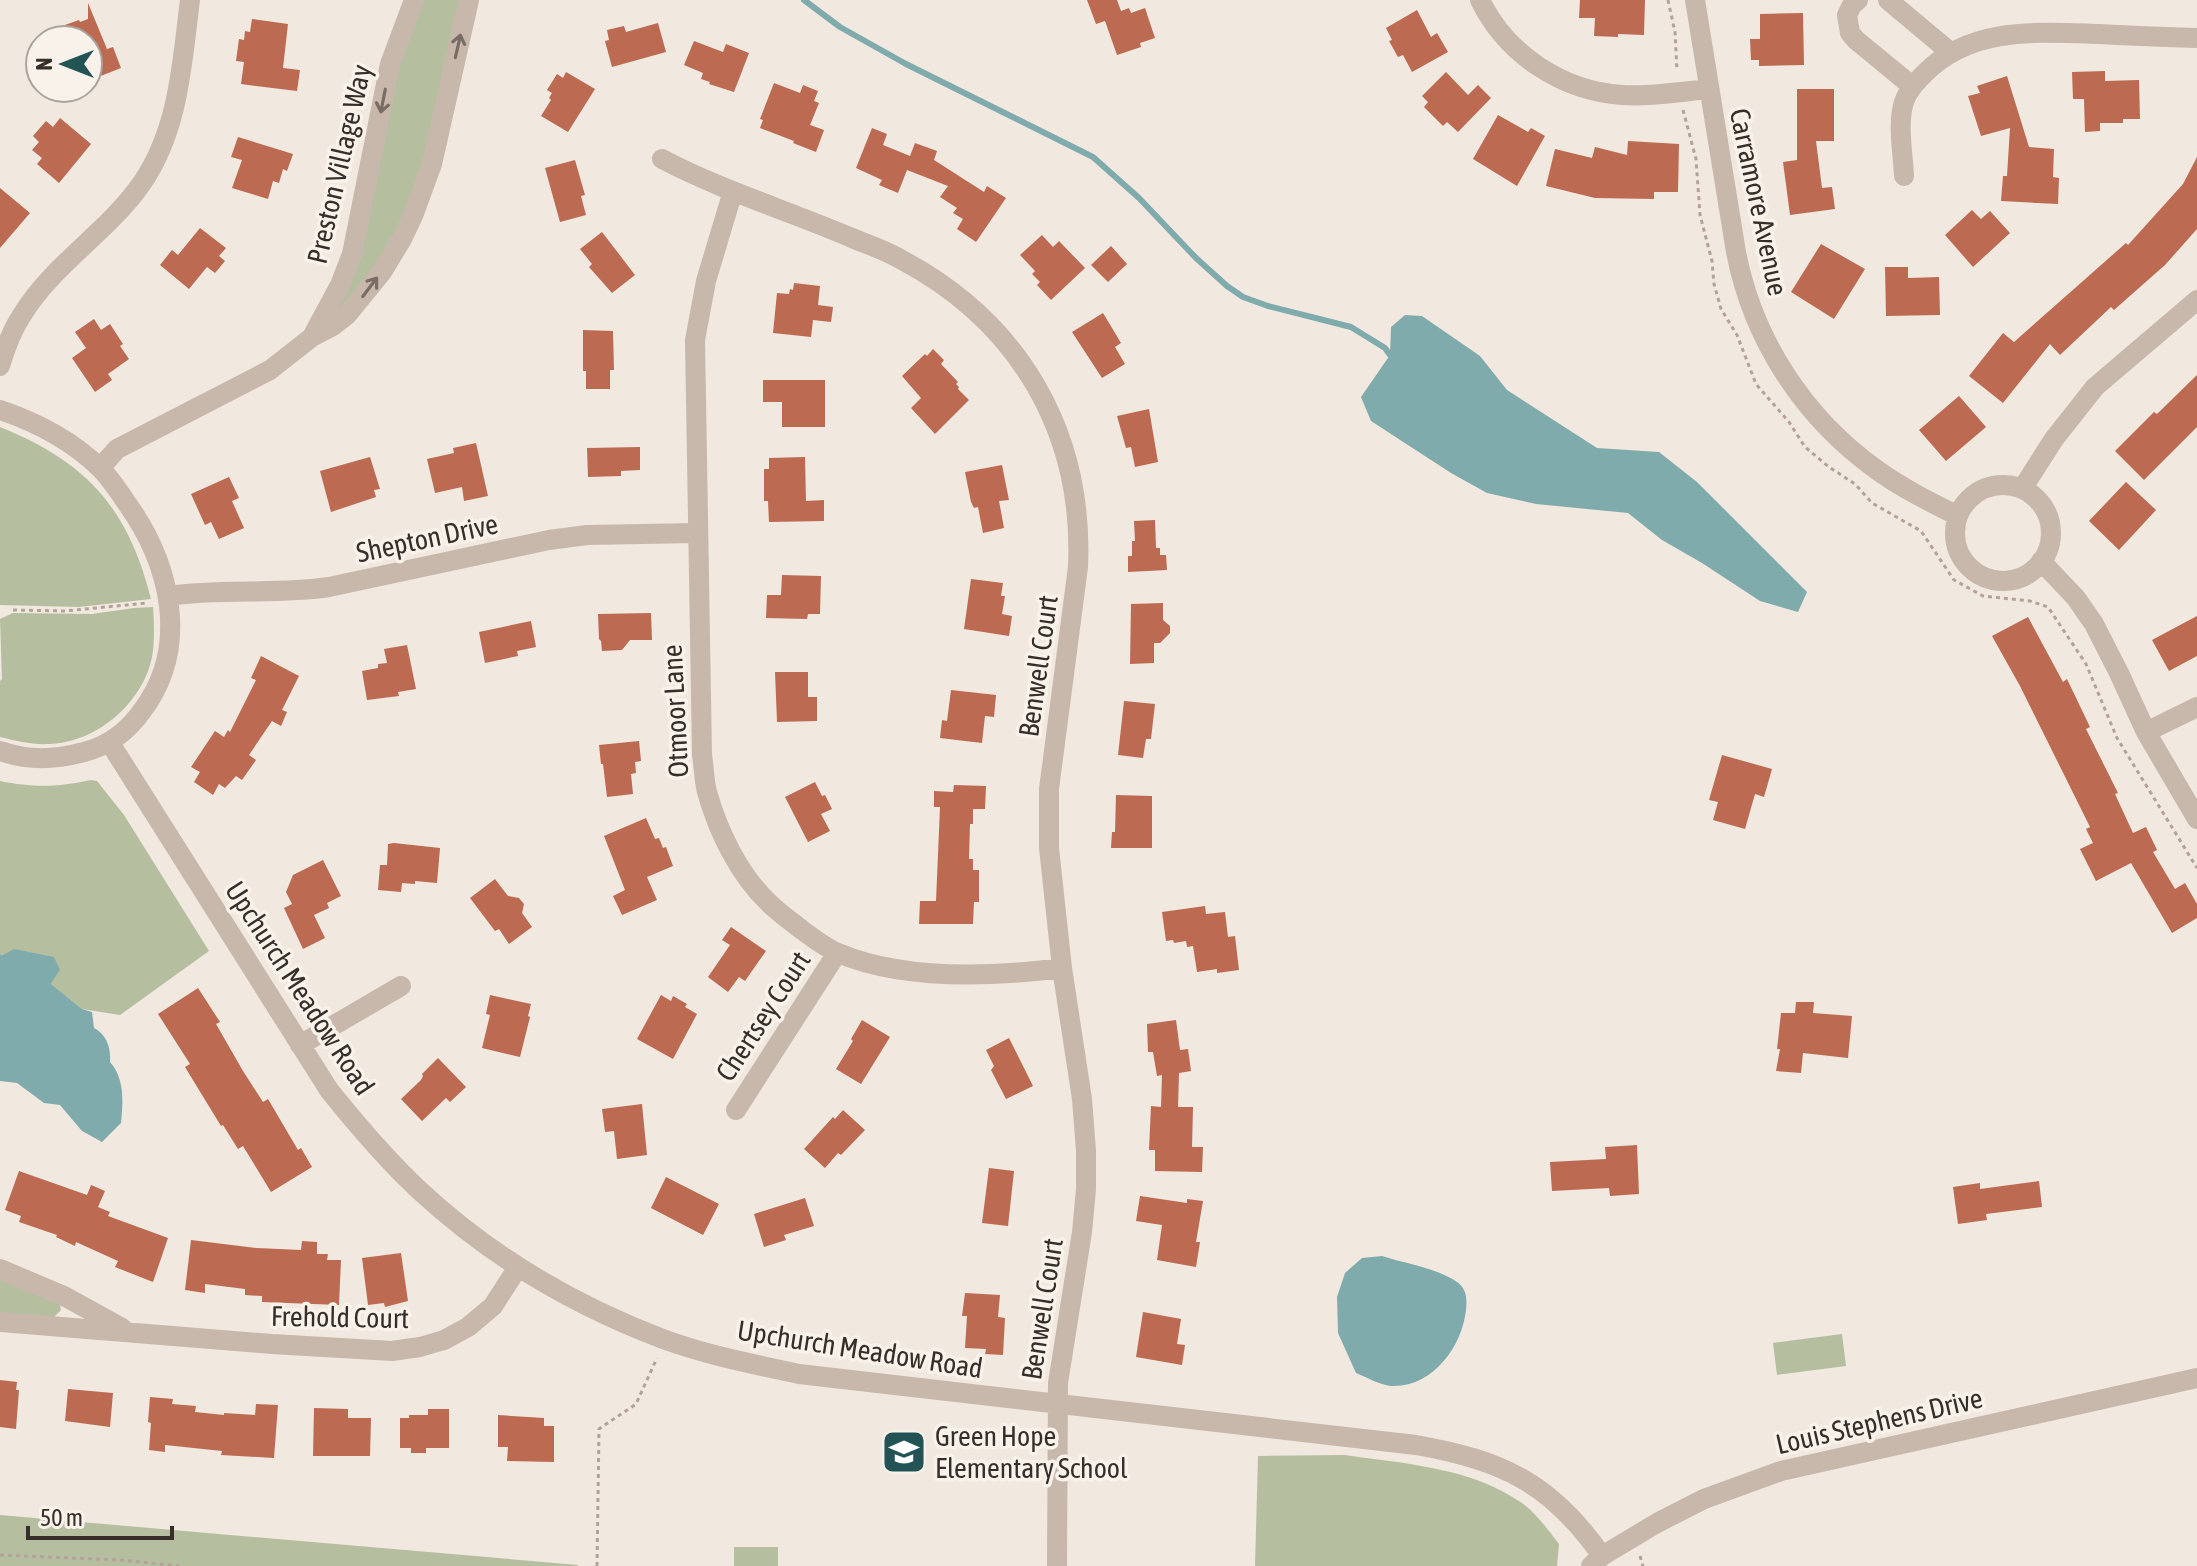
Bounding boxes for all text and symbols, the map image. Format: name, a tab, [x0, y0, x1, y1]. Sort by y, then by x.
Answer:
north arrow	[24, 24, 104, 104]
one-way arrow	[451, 33, 466, 59]
text: N	[31, 58, 57, 70]
street label: Preston Village Way	[301, 61, 377, 267]
one-way arrow	[375, 88, 390, 113]
street label: Carramore Avenue	[1724, 106, 1794, 298]
one-way arrow	[362, 277, 379, 299]
street label: Shepton Drive	[353, 507, 501, 569]
street label: Benwell Court	[1012, 593, 1064, 739]
street label: Otmoor Lane	[656, 644, 694, 778]
street label: Upchurch Meadow Road	[219, 875, 381, 1101]
street label: Chertsey Court	[709, 945, 817, 1087]
street label: Benwell Court	[1015, 1236, 1069, 1382]
street label: Frehold Court	[271, 1300, 409, 1334]
street label: Upchurch Meadow Road	[735, 1314, 985, 1384]
street label: Louis Stephens Drive	[1773, 1382, 1985, 1460]
place label: Green Hope Elementary School	[935, 1420, 1128, 1484]
school or university icon: Green Hope Elementary School	[880, 1428, 928, 1476]
scale bar	[28, 1490, 172, 1540]
text: 50 m	[40, 1504, 83, 1531]

